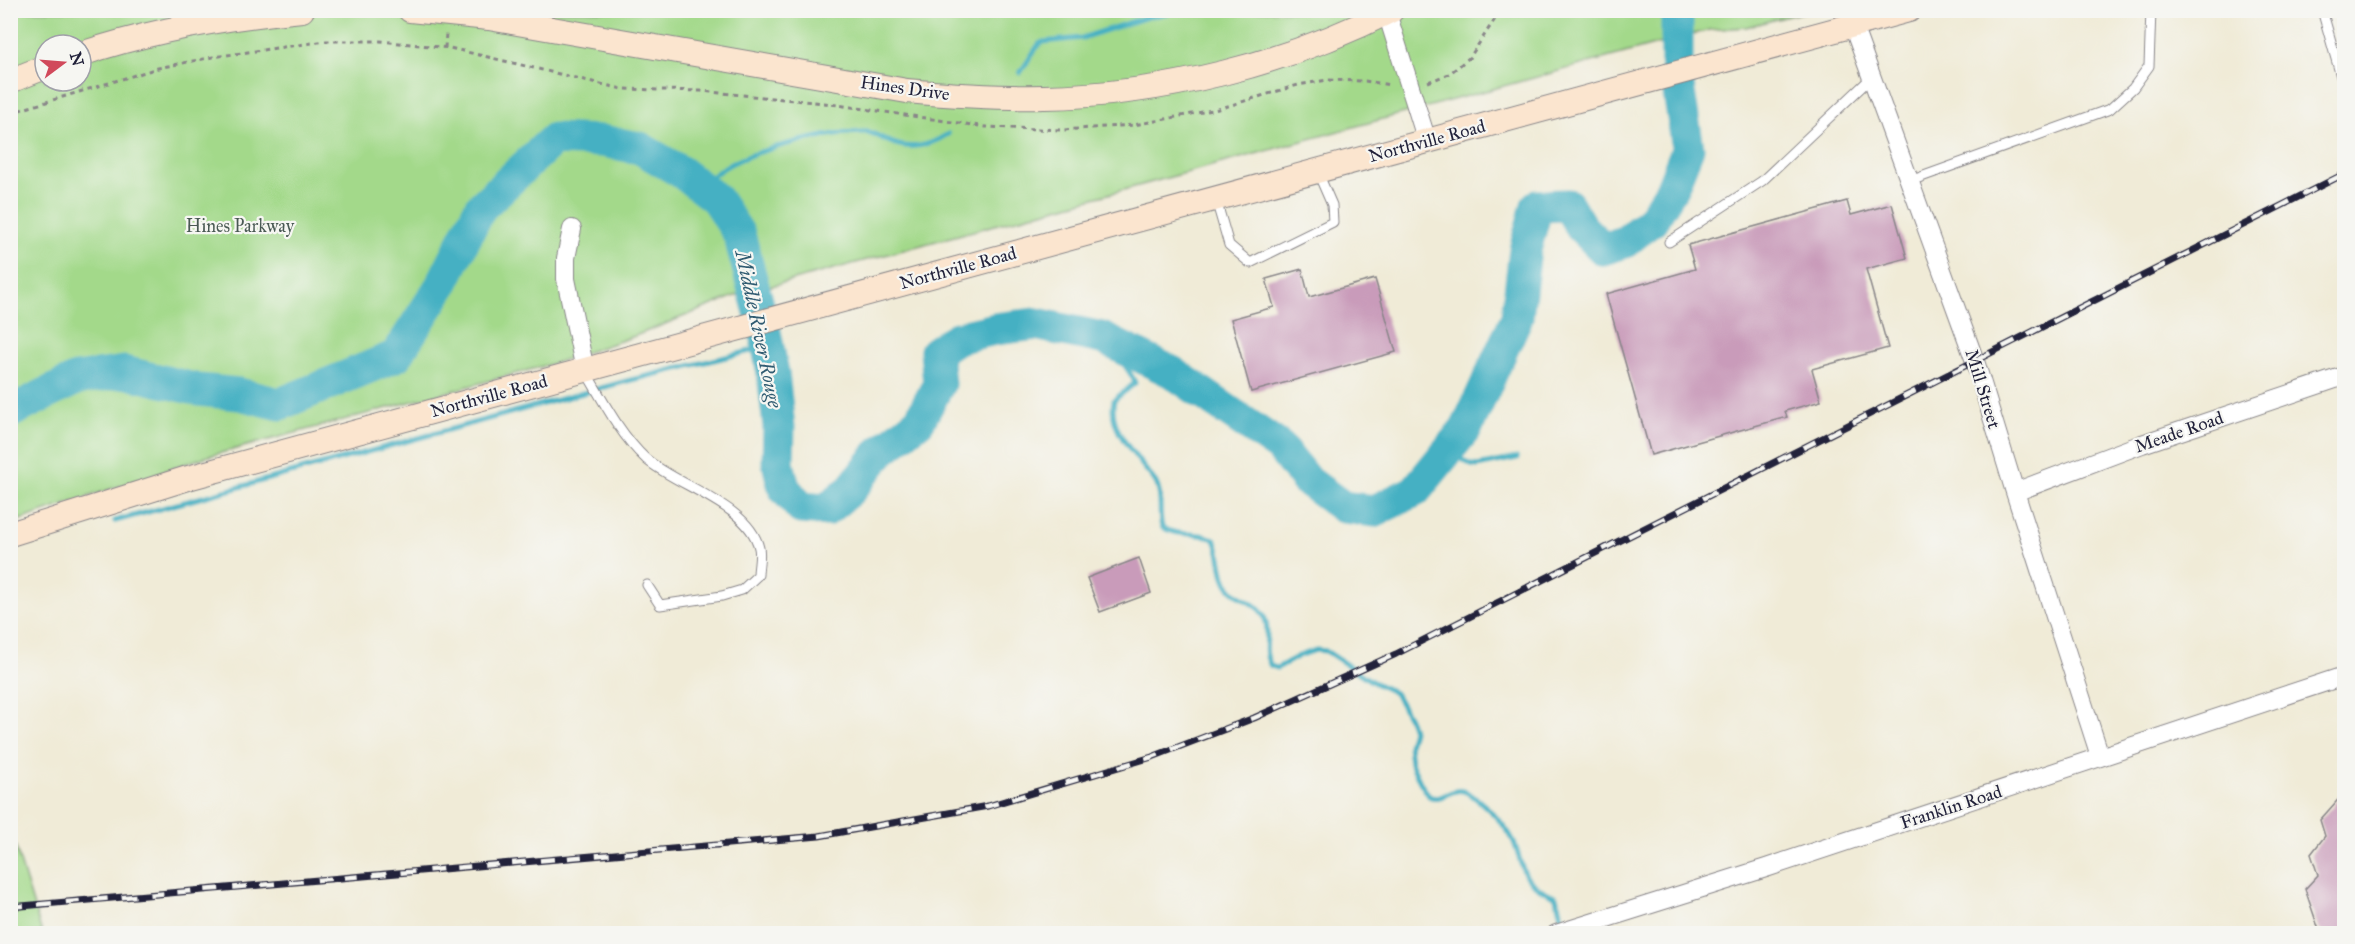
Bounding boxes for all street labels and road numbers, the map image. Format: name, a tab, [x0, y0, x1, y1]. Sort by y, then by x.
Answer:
street label: Hines Drive	[859, 71, 951, 105]
street label: Northville Road	[1366, 115, 1488, 167]
street label: Northville Road	[897, 242, 1019, 294]
street label: Mill Street	[1961, 347, 2006, 432]
street label: Northville Road	[428, 370, 550, 422]
street label: Meade Road	[2132, 407, 2226, 457]
street label: Franklin Road	[1897, 780, 2005, 834]

